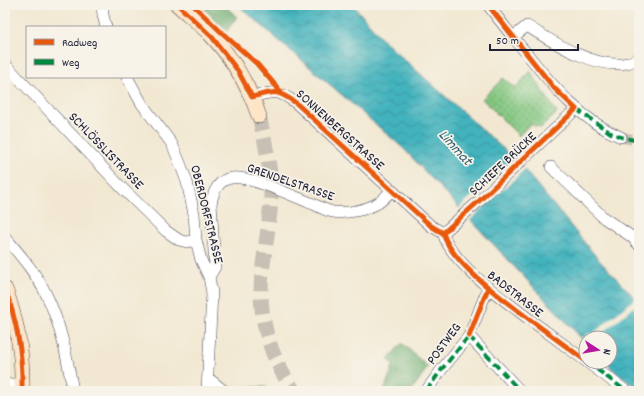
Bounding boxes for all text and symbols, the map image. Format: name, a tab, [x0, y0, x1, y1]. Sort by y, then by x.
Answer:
legend	[26, 26, 166, 78]
scale bar	[490, 26, 578, 52]
text: 50 m	[496, 33, 519, 50]
text: Radweg	[62, 35, 97, 52]
text: Weg	[62, 55, 79, 72]
street label: SONNENBERGSTRASSE	[291, 85, 389, 176]
street label: SCHLÖSSLISTRASSE	[63, 108, 148, 195]
water label: Limmat	[432, 125, 478, 172]
street label: SCHIEFE BRÜCKE	[465, 127, 542, 201]
street label: GRENDELSTRASSE	[244, 159, 337, 207]
street label: OBERDORFSTRASSE	[184, 163, 228, 267]
street label: BADSTRASSE	[482, 266, 548, 323]
street label: POSTWEG	[423, 319, 467, 369]
north arrow	[578, 330, 618, 370]
text: N	[597, 347, 614, 357]

